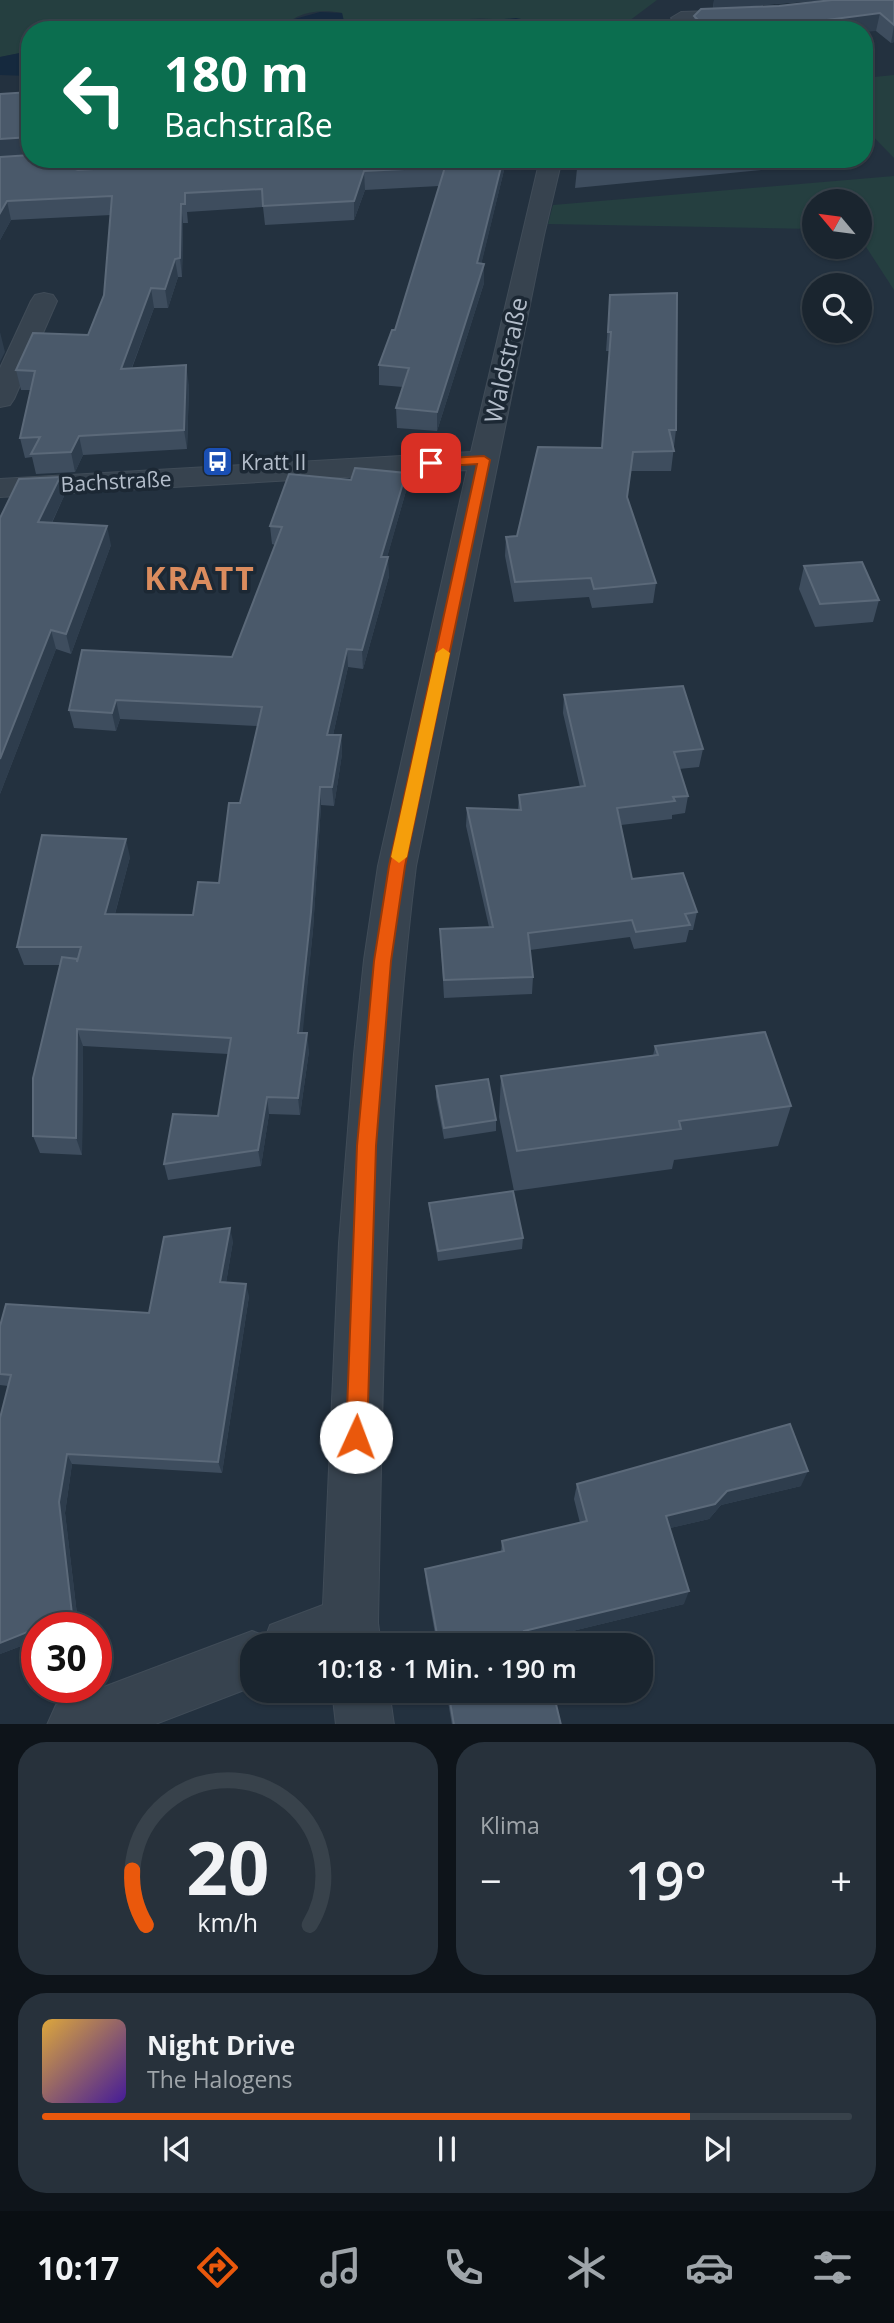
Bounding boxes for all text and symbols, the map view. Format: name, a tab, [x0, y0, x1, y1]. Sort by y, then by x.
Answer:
text: 180 m	[164, 40, 309, 106]
icon: left	[49, 49, 140, 140]
text: Bachstraße	[164, 103, 333, 146]
north arrow	[802, 189, 872, 259]
map controls	[802, 189, 872, 343]
button: search	[802, 273, 872, 343]
street label: Waldstraße	[476, 294, 534, 426]
pin	[401, 433, 461, 493]
icon: arrive	[412, 444, 450, 482]
bus stop icon: Kratt II	[201, 445, 235, 479]
place label: Kratt II	[241, 448, 306, 476]
street label: Bachstraße	[60, 464, 172, 498]
district label: KRATT	[144, 556, 256, 599]
position arrow	[319, 1400, 393, 1474]
speed limit sign: 30	[21, 1612, 112, 1703]
text: 10:18 · 1 Min. · 190 m	[316, 1650, 577, 1686]
text: Klima	[480, 1809, 540, 1841]
text: 20	[186, 1817, 270, 1916]
text: 19°	[625, 1844, 707, 1915]
text: −	[480, 1854, 502, 1906]
text: +	[830, 1854, 852, 1906]
text: km/h	[198, 1904, 258, 1938]
text: Night Drive	[147, 2027, 295, 2063]
text: The Halogens	[147, 2063, 293, 2095]
icon: previous	[158, 2130, 196, 2168]
icon: pause	[428, 2130, 466, 2168]
icon: next	[698, 2130, 736, 2168]
icon: directions	[193, 2243, 242, 2292]
icon: music	[316, 2243, 365, 2292]
icon: phone	[439, 2243, 488, 2292]
icon: climate	[562, 2243, 611, 2292]
icon: car	[685, 2243, 734, 2292]
icon: filters	[808, 2243, 857, 2292]
text: 10:17	[37, 2246, 119, 2289]

